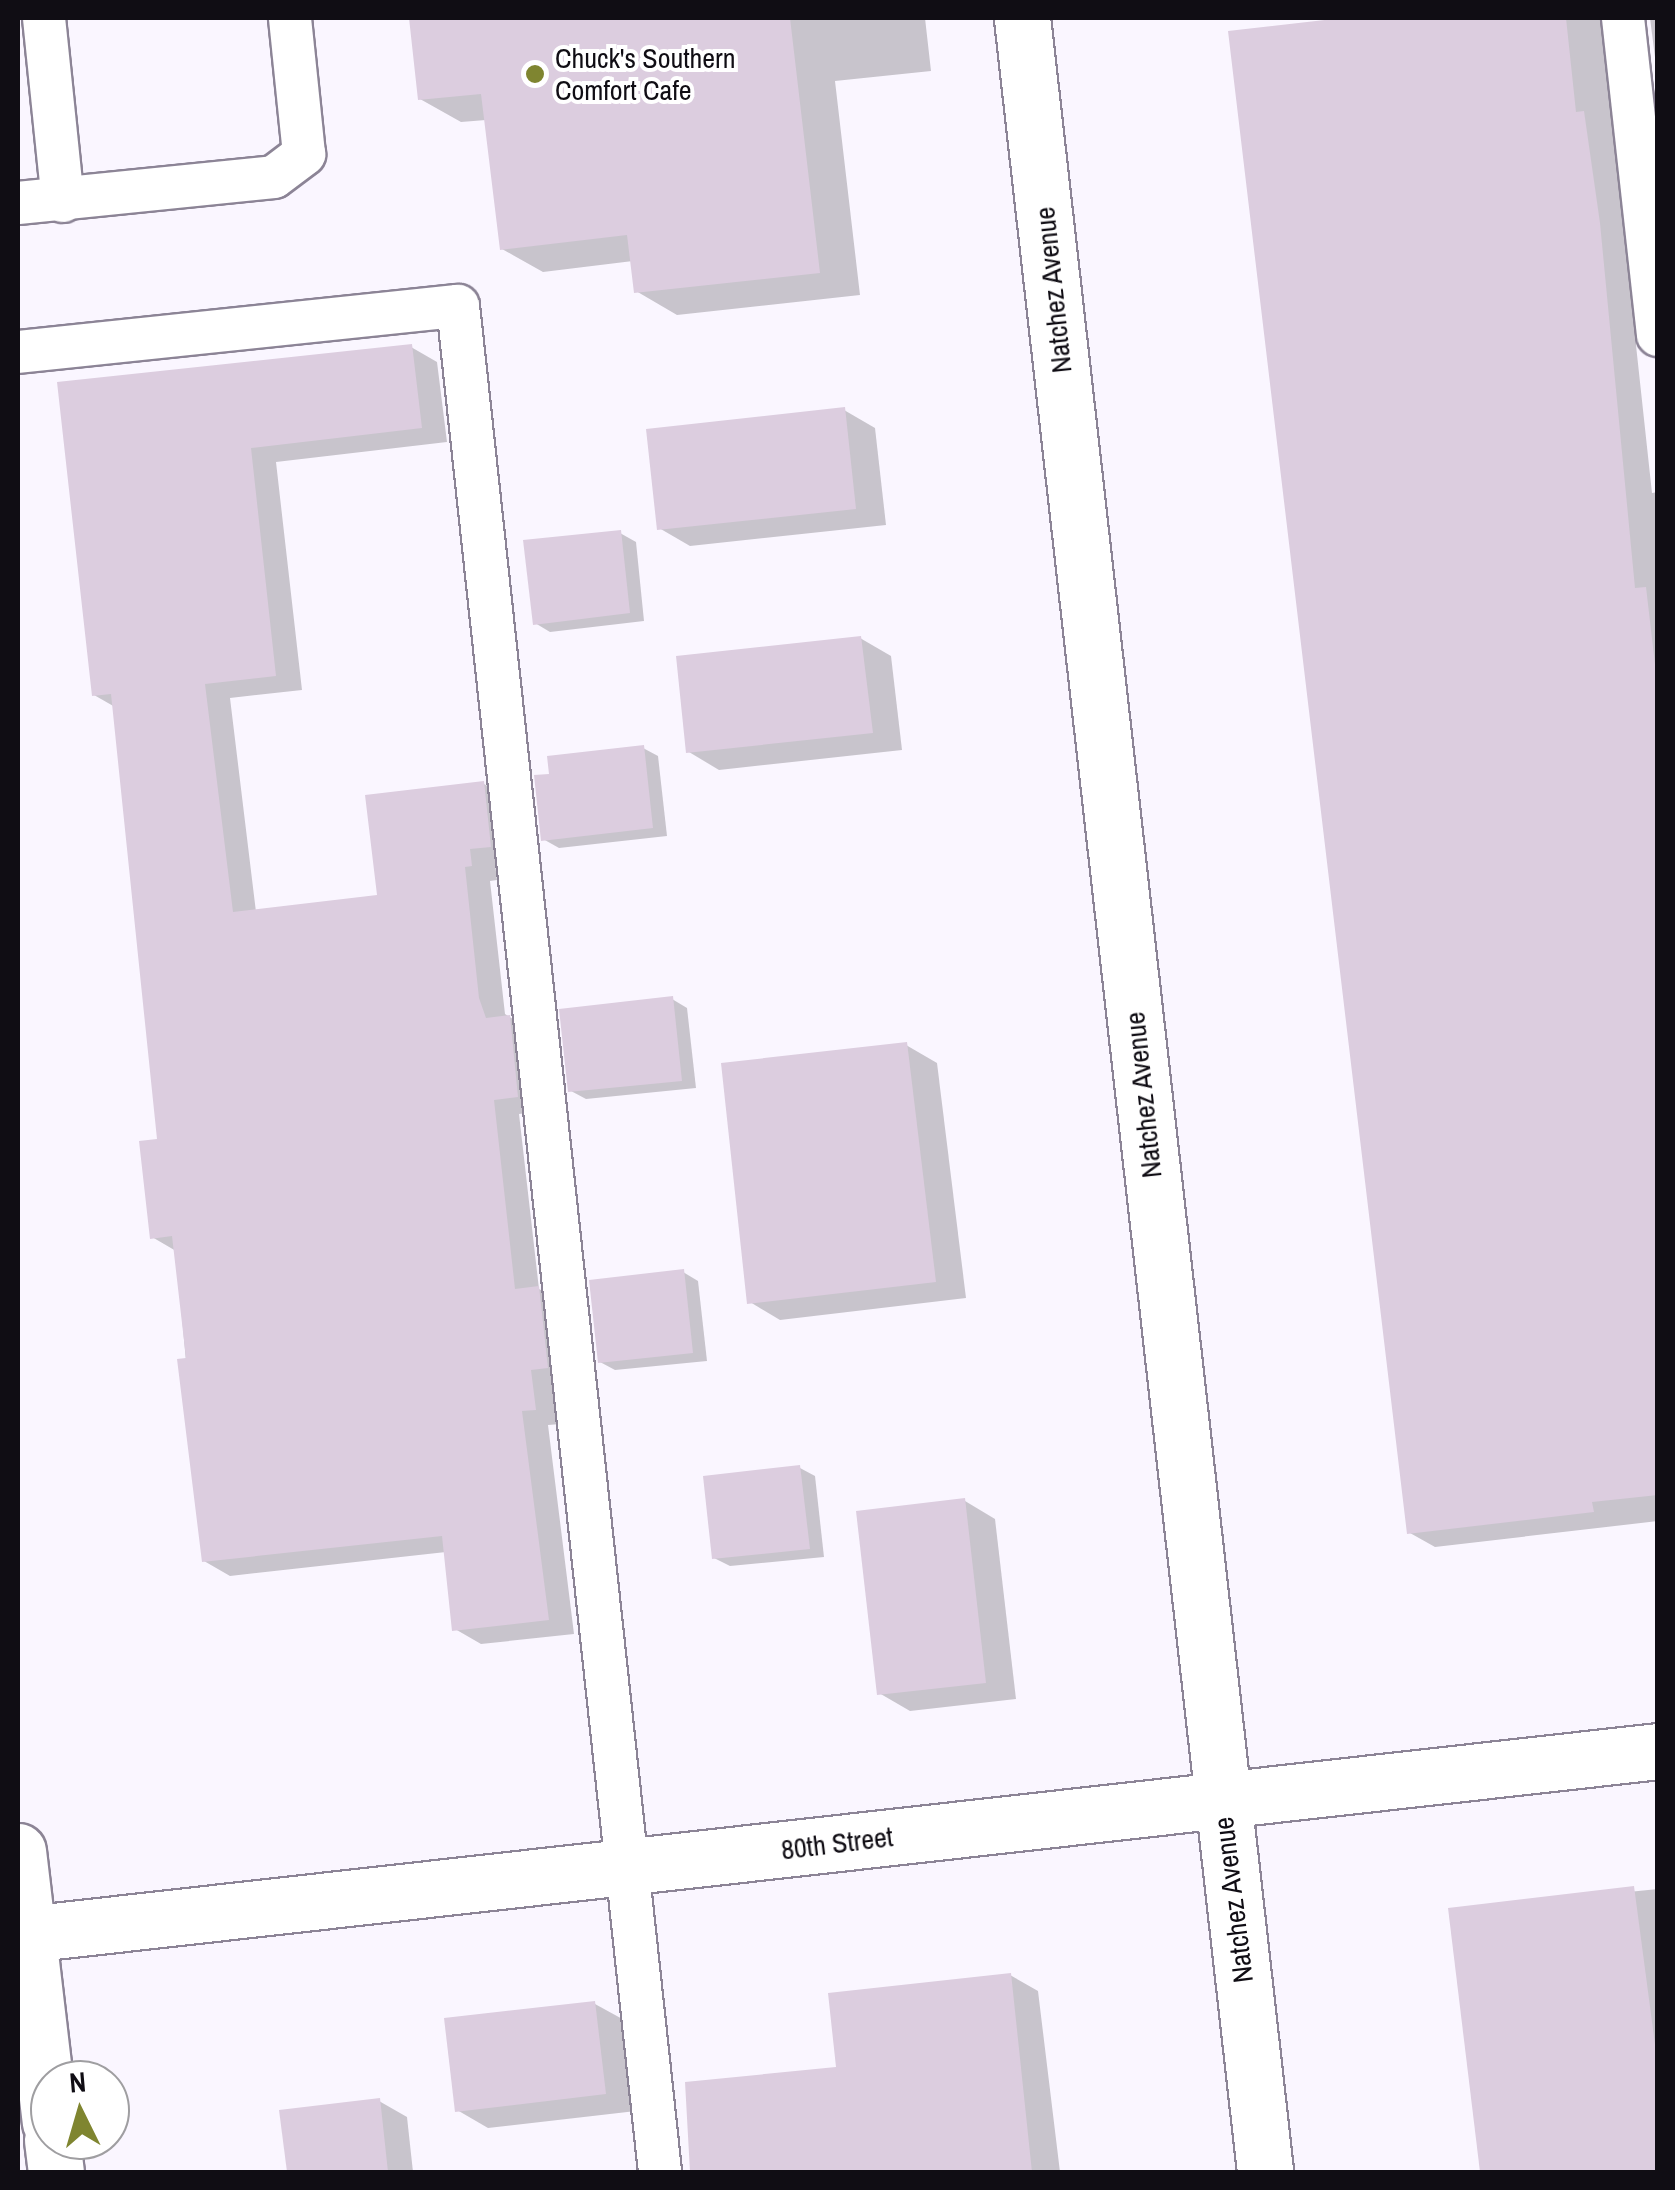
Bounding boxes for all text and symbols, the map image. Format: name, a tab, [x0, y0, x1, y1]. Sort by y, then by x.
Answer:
place label: Chuck's Southern Comfort Cafe	[555, 41, 736, 107]
marker: Chuck's Southern Comfort Cafe	[524, 63, 546, 85]
street label: Natchez Avenue	[1028, 205, 1078, 375]
street label: Natchez Avenue	[1118, 1010, 1168, 1180]
street label: Natchez Avenue	[1206, 1815, 1260, 1985]
street label: 80th Street	[779, 1819, 895, 1867]
north arrow	[30, 2060, 130, 2160]
text: N	[68, 2062, 87, 2102]

